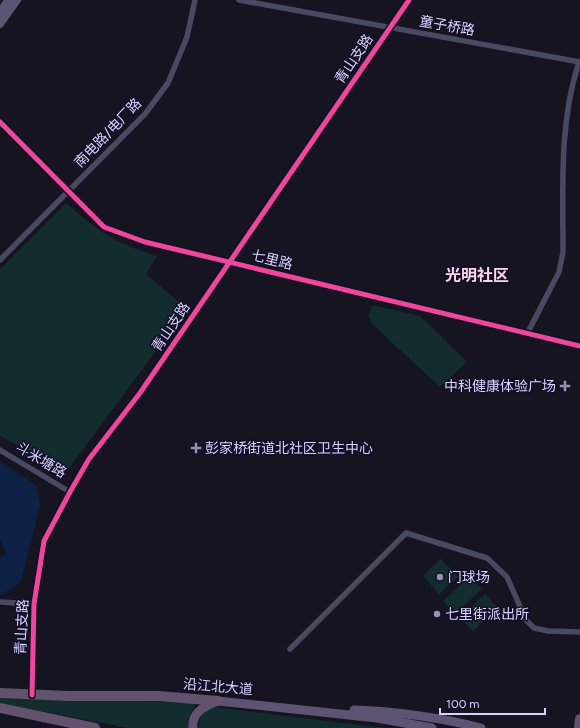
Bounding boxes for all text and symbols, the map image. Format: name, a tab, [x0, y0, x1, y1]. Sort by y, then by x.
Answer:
street label: 童子桥路	[418, 13, 476, 39]
street label: 青山支路	[331, 31, 377, 87]
street label: 南电路/电厂路	[71, 95, 145, 171]
street label: 七里路	[250, 247, 294, 273]
district label: 光明社区	[445, 266, 509, 285]
street label: 青山支路	[148, 299, 194, 355]
place label: 中科健康体验广场	[444, 378, 556, 395]
marker: 中科健康体验广场	[559, 380, 571, 392]
street label: 斗米塘路	[13, 438, 69, 482]
place label: 彭家桥街道北社区卫生中心	[205, 440, 373, 457]
marker: 彭家桥街道北社区卫生中心	[190, 442, 202, 454]
place label: 门球场	[448, 569, 490, 586]
marker: 门球场	[435, 572, 445, 582]
street label: 青山支路	[12, 599, 32, 655]
place label: 七里街派出所	[445, 606, 529, 623]
marker: 七里街派出所	[432, 609, 442, 619]
street label: 沿江北大道	[182, 675, 254, 699]
scale bar	[440, 690, 545, 716]
text: 100 m	[446, 697, 480, 711]

